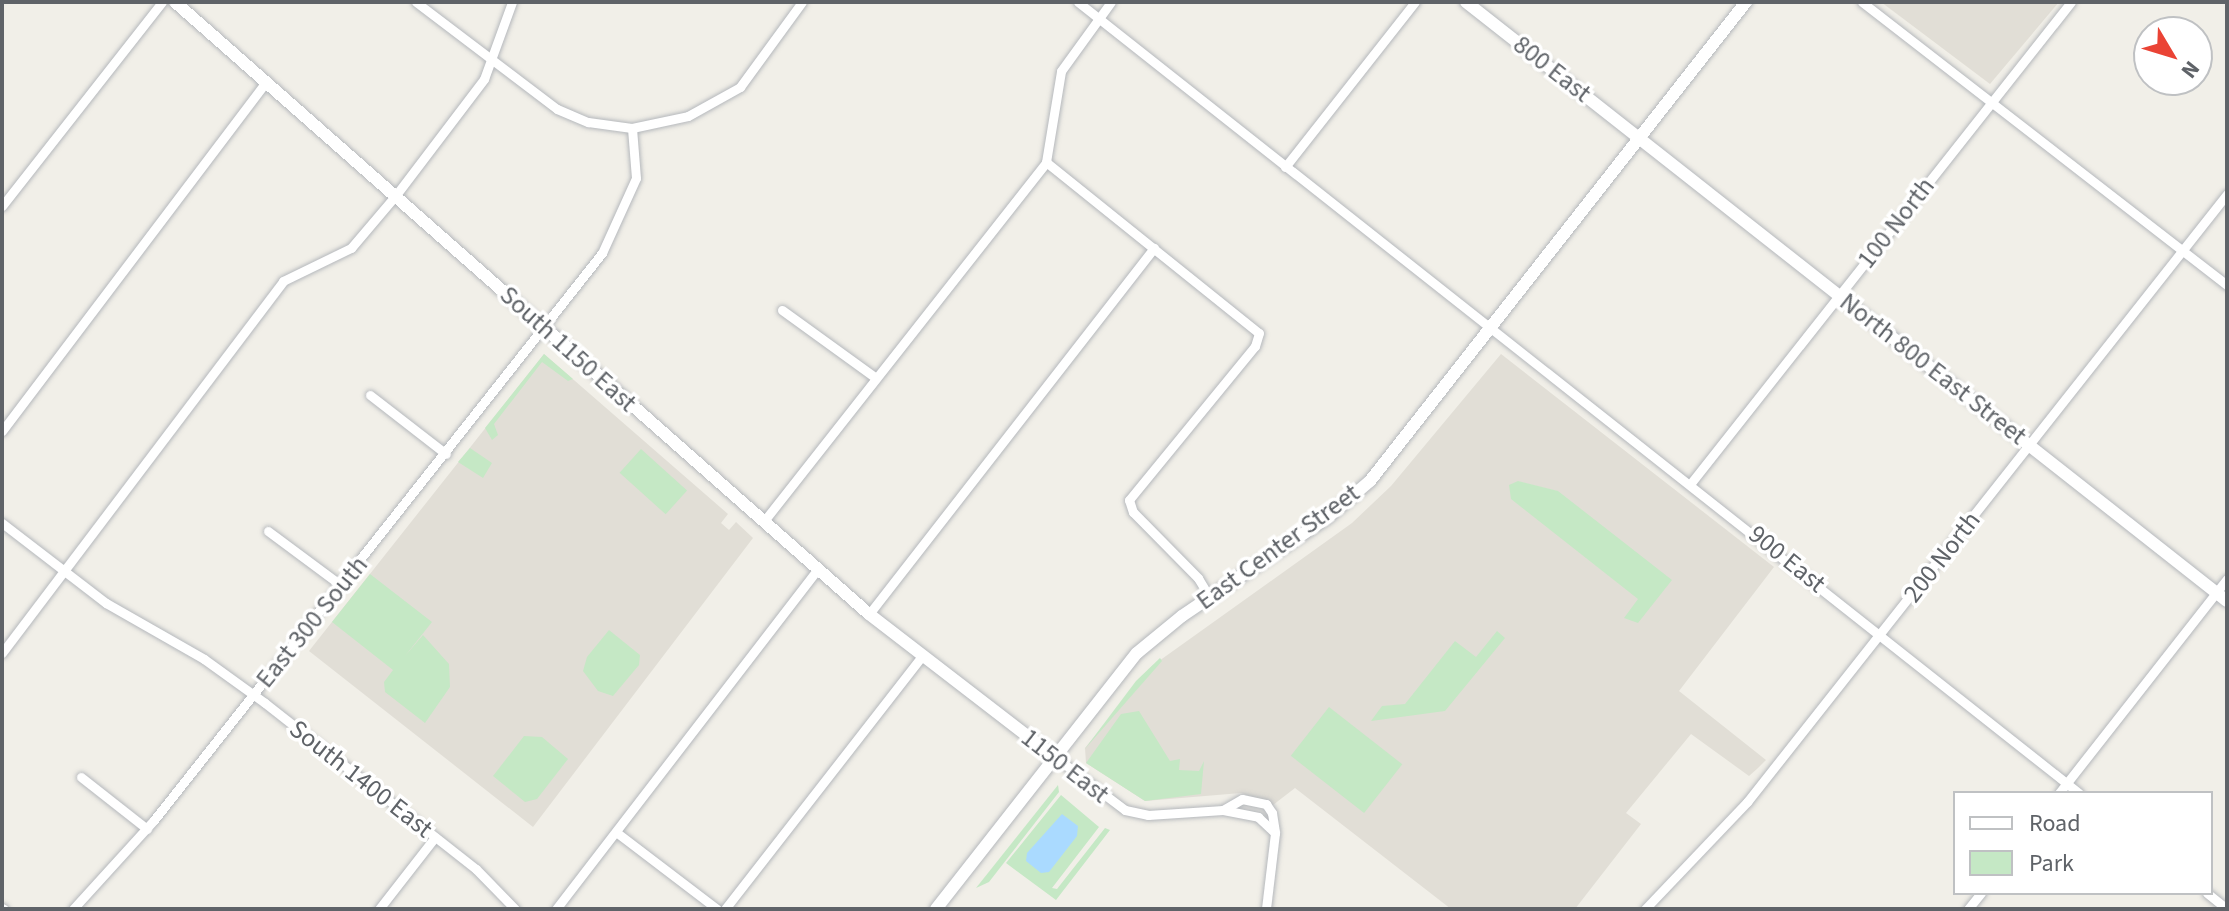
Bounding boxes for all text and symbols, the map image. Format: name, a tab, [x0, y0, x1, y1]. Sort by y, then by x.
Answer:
north arrow	[2133, 16, 2213, 96]
street label: 800 East	[1507, 29, 1597, 109]
text: N	[2173, 54, 2207, 85]
street label: 100 North	[1851, 171, 1941, 275]
street label: South 1150 East	[493, 279, 643, 419]
street label: North 800 East Street	[1833, 286, 2033, 452]
street label: East Center Street	[1190, 477, 1366, 617]
street label: 200 North	[1897, 505, 1987, 609]
street label: 900 East	[1742, 519, 1832, 599]
street label: East 300 South	[249, 550, 375, 694]
street label: South 1400 East	[283, 713, 439, 845]
street label: 1150 East	[1015, 722, 1115, 810]
legend	[1953, 791, 2213, 895]
text: Road	[2029, 806, 2081, 841]
text: Park	[2029, 846, 2074, 881]

